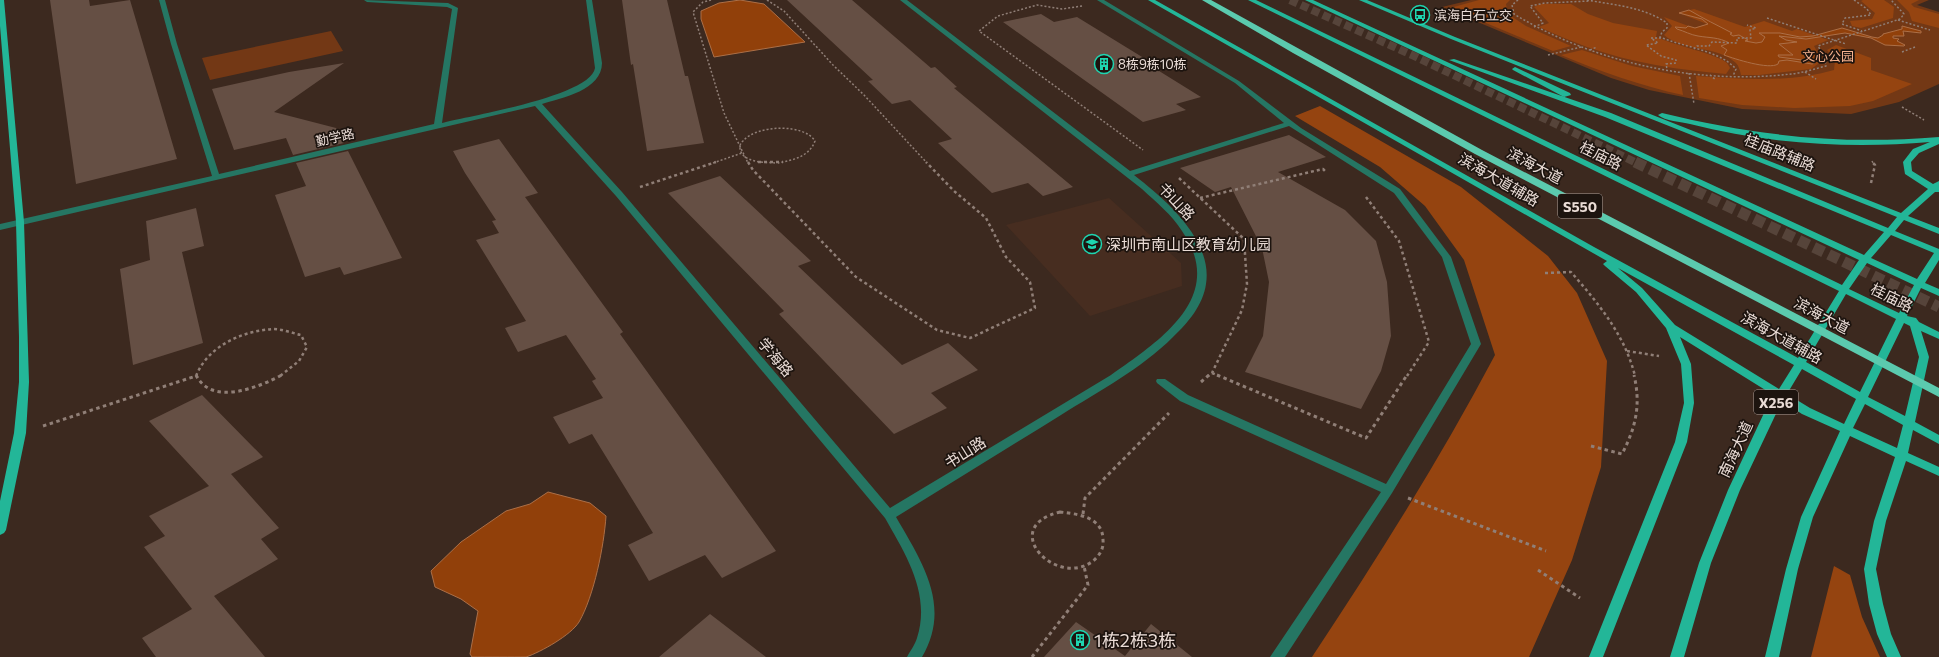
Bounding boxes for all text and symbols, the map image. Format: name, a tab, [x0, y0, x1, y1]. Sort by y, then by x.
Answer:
bus stop icon: 滨海白石立交	[1409, 4, 1431, 26]
place label: 滨海白石立交	[1434, 7, 1512, 23]
park label: 文心公园	[1802, 48, 1854, 64]
building icon: 8栋9栋10栋	[1093, 53, 1115, 75]
place label: 8栋9栋10栋	[1118, 56, 1187, 72]
street label: 勤学路	[314, 125, 356, 149]
street label: 桂庙路辅路	[1742, 130, 1818, 174]
street label: 桂庙路	[1577, 137, 1625, 173]
street label: 滨海大道	[1504, 143, 1566, 187]
street label: 滨海大道辅路	[1456, 149, 1542, 209]
street label: 书山路	[1155, 178, 1199, 224]
road number: S550	[1558, 194, 1602, 218]
school or university icon: 深圳市南山区教育幼儿园	[1081, 233, 1103, 255]
place label: 深圳市南山区教育幼儿园	[1106, 235, 1271, 253]
street label: 桂庙路	[1868, 279, 1916, 315]
street label: 滨海大道	[1791, 293, 1853, 337]
street label: 滨海大道辅路	[1738, 307, 1826, 367]
street label: 学海路	[755, 334, 797, 380]
road number: X256	[1754, 390, 1798, 414]
street label: 南海大道	[1714, 418, 1756, 480]
street label: 书山路	[941, 432, 989, 472]
building icon: 1栋2栋3栋	[1069, 629, 1091, 651]
place label: 1栋2栋3栋	[1094, 629, 1176, 651]

